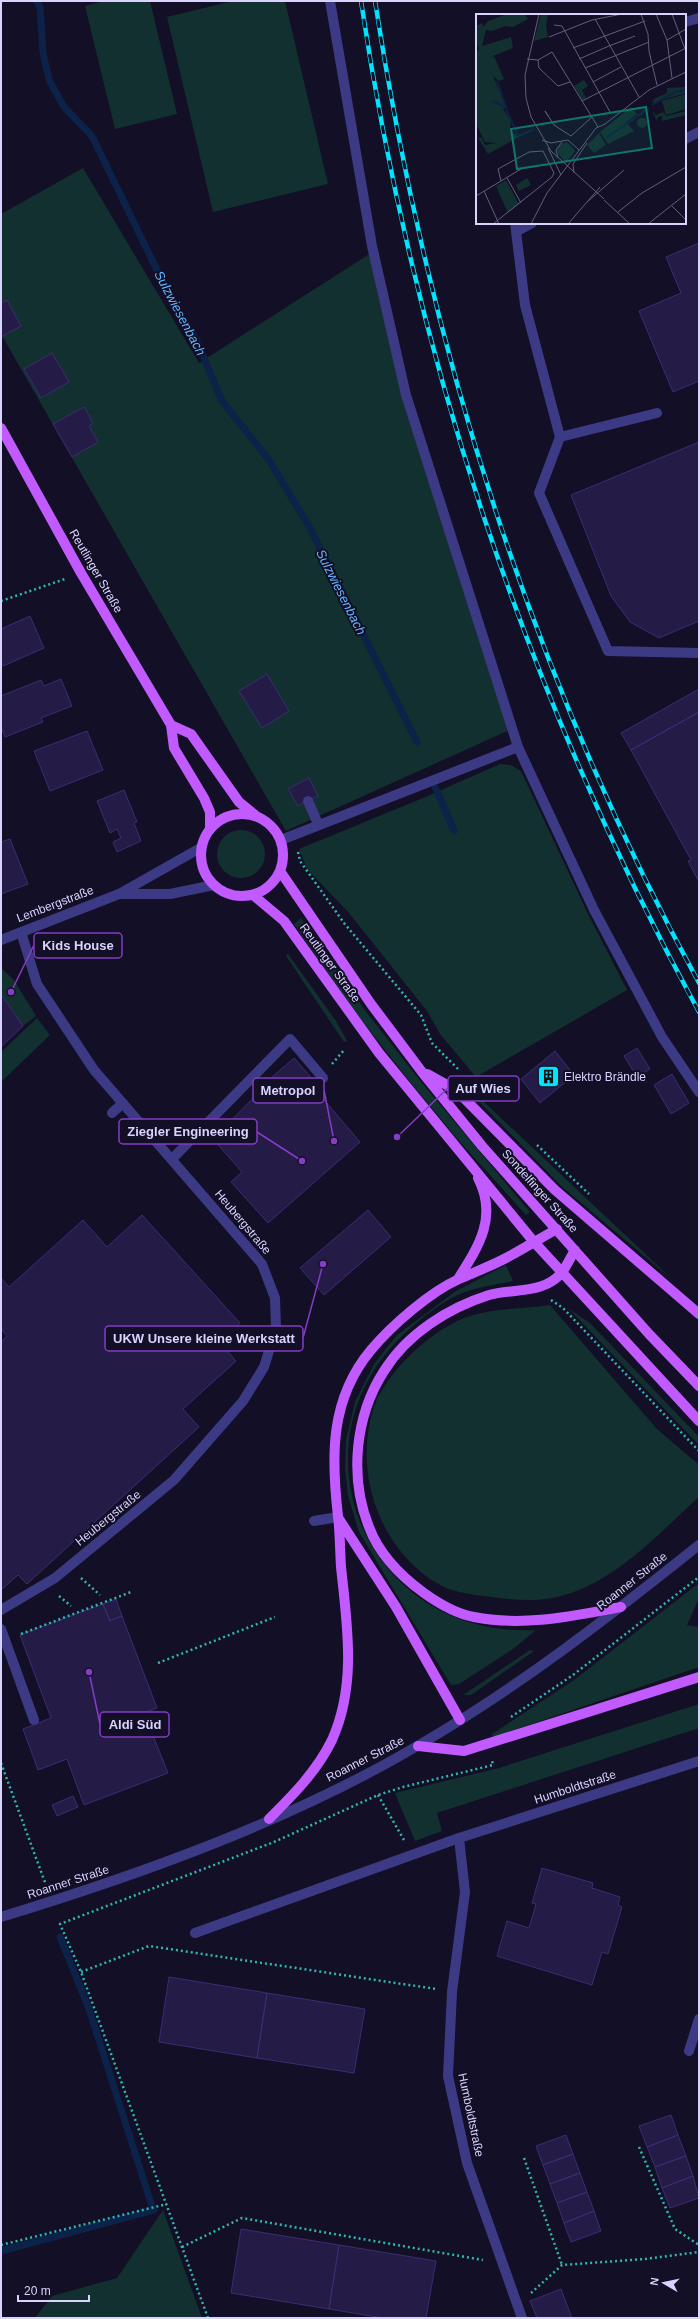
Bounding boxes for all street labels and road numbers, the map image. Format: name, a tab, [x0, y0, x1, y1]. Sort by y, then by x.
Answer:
street label: Reutlinger Straße	[66, 527, 126, 616]
street label: Lembergstraße	[15, 883, 96, 925]
street label: Reutlinger Straße	[297, 921, 363, 1005]
street label: Sondelfinger Straße	[499, 1147, 581, 1236]
street label: Heubergstraße	[212, 1187, 274, 1257]
street label: Heubergstraße	[72, 1487, 144, 1549]
street label: Roanner Straße	[594, 1549, 670, 1613]
street label: Roanner Straße	[324, 1733, 406, 1785]
street label: Humboldtstraße	[532, 1767, 618, 1807]
street label: Roanner Straße	[25, 1862, 111, 1902]
street label: Humboldtstraße	[455, 2072, 487, 2159]

